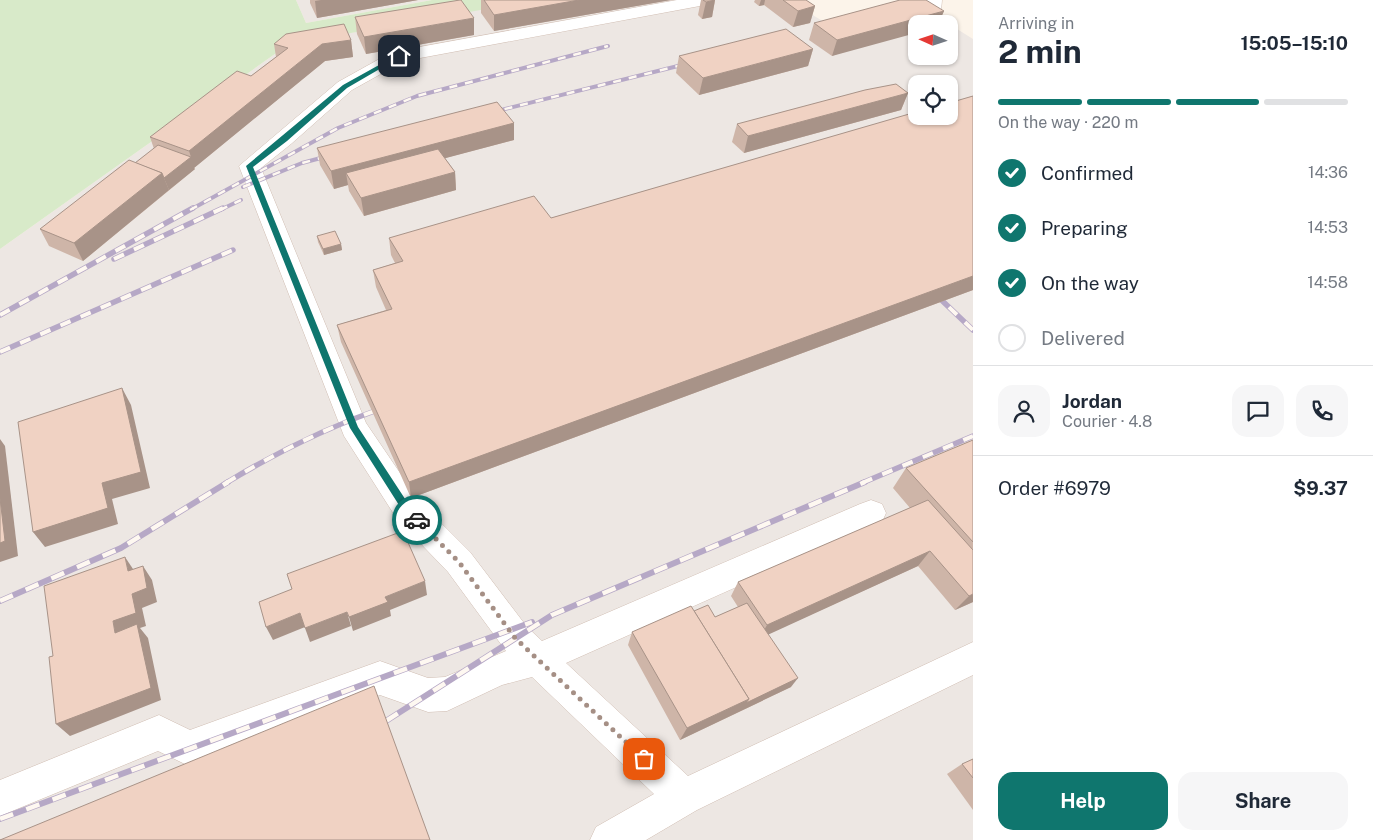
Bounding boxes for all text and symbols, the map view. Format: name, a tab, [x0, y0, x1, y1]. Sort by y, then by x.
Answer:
text: Arriving in	[998, 14, 1074, 33]
north arrow	[908, 15, 958, 65]
map controls	[908, 15, 958, 125]
text: 15:05–15:10	[1240, 32, 1348, 54]
text: 2 min	[998, 33, 1082, 70]
pin	[378, 35, 420, 77]
icon: home	[385, 42, 413, 70]
button: locate	[908, 75, 958, 125]
text: On the way · 220 m	[998, 113, 1138, 132]
icon: check	[998, 159, 1026, 187]
text: Confirmed	[1041, 162, 1134, 184]
text: 14:36	[1308, 163, 1348, 182]
icon: check	[998, 214, 1026, 242]
text: Preparing	[1041, 217, 1128, 239]
text: 14:53	[1307, 218, 1348, 237]
icon: check	[998, 269, 1026, 297]
text: On the way	[1041, 272, 1139, 294]
text: 14:58	[1307, 273, 1348, 292]
text: Delivered	[1041, 327, 1125, 349]
button: person	[998, 385, 1050, 437]
button: chat	[1232, 385, 1284, 437]
button: phone	[1296, 385, 1348, 437]
text: Jordan	[1062, 390, 1122, 412]
text: Courier · 4.8	[1062, 412, 1152, 431]
text: Order #6979	[998, 477, 1111, 499]
text: $9.37	[1293, 477, 1348, 499]
courier	[392, 495, 442, 545]
icon: car	[403, 506, 431, 534]
pin	[623, 738, 665, 780]
icon: bag	[630, 745, 658, 773]
button: Help	[998, 772, 1168, 830]
button: Share	[1178, 772, 1348, 830]

